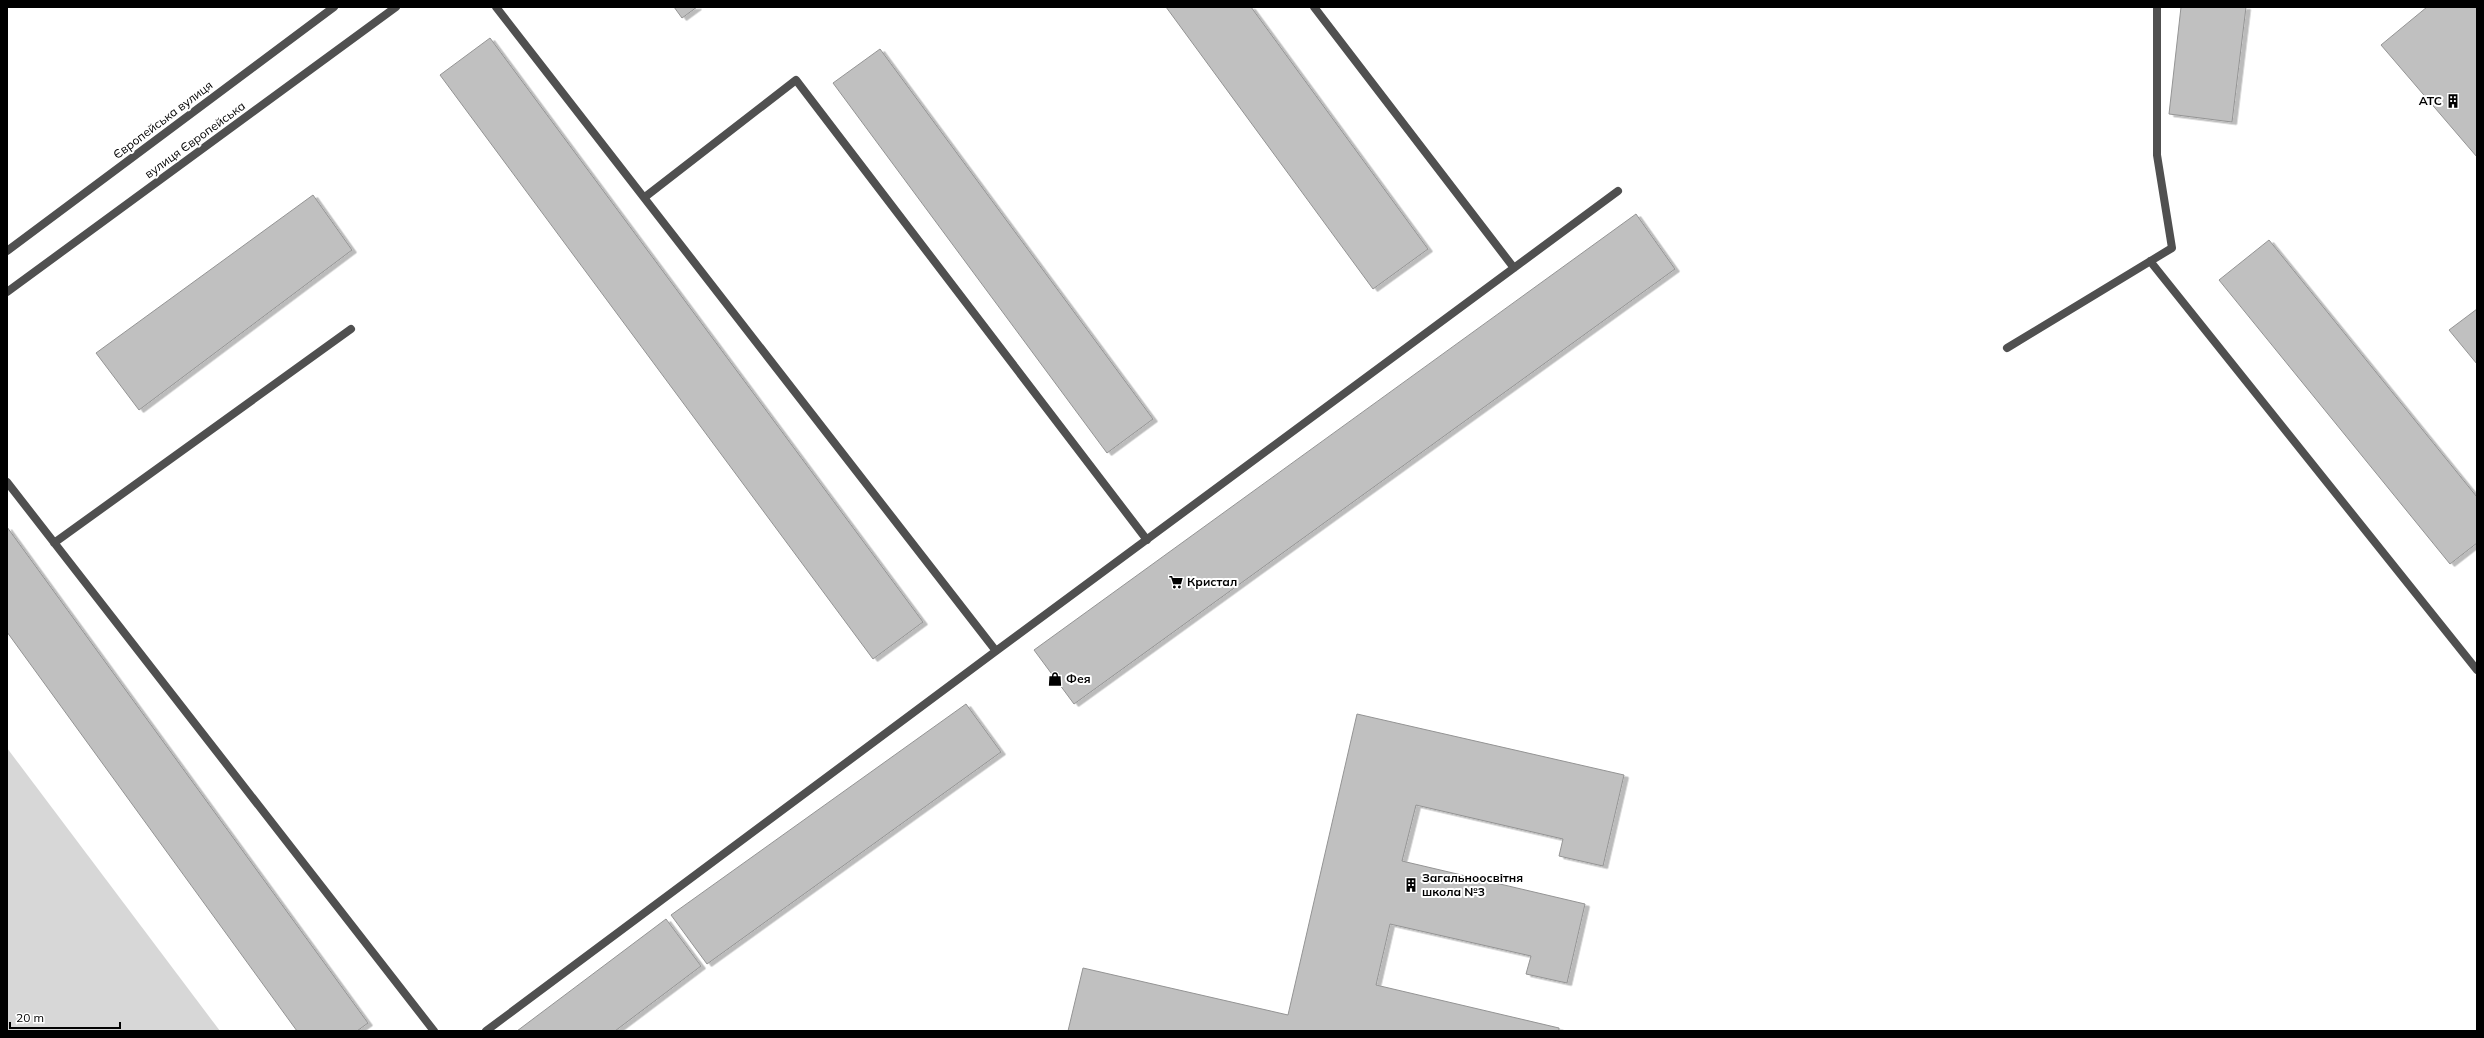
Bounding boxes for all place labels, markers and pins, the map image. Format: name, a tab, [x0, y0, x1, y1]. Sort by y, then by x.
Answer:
place label: АТС	[2419, 93, 2442, 108]
building icon: АТС	[2445, 93, 2461, 109]
supermarket icon: Кристал	[1168, 574, 1184, 590]
place label: Кристал	[1187, 574, 1237, 589]
shop icon: Фея	[1047, 671, 1063, 687]
place label: Фея	[1066, 671, 1090, 686]
place label: Загальноосвітня школа №3	[1422, 870, 1523, 899]
building icon: Загальноосвітня школа №3	[1403, 877, 1419, 893]

